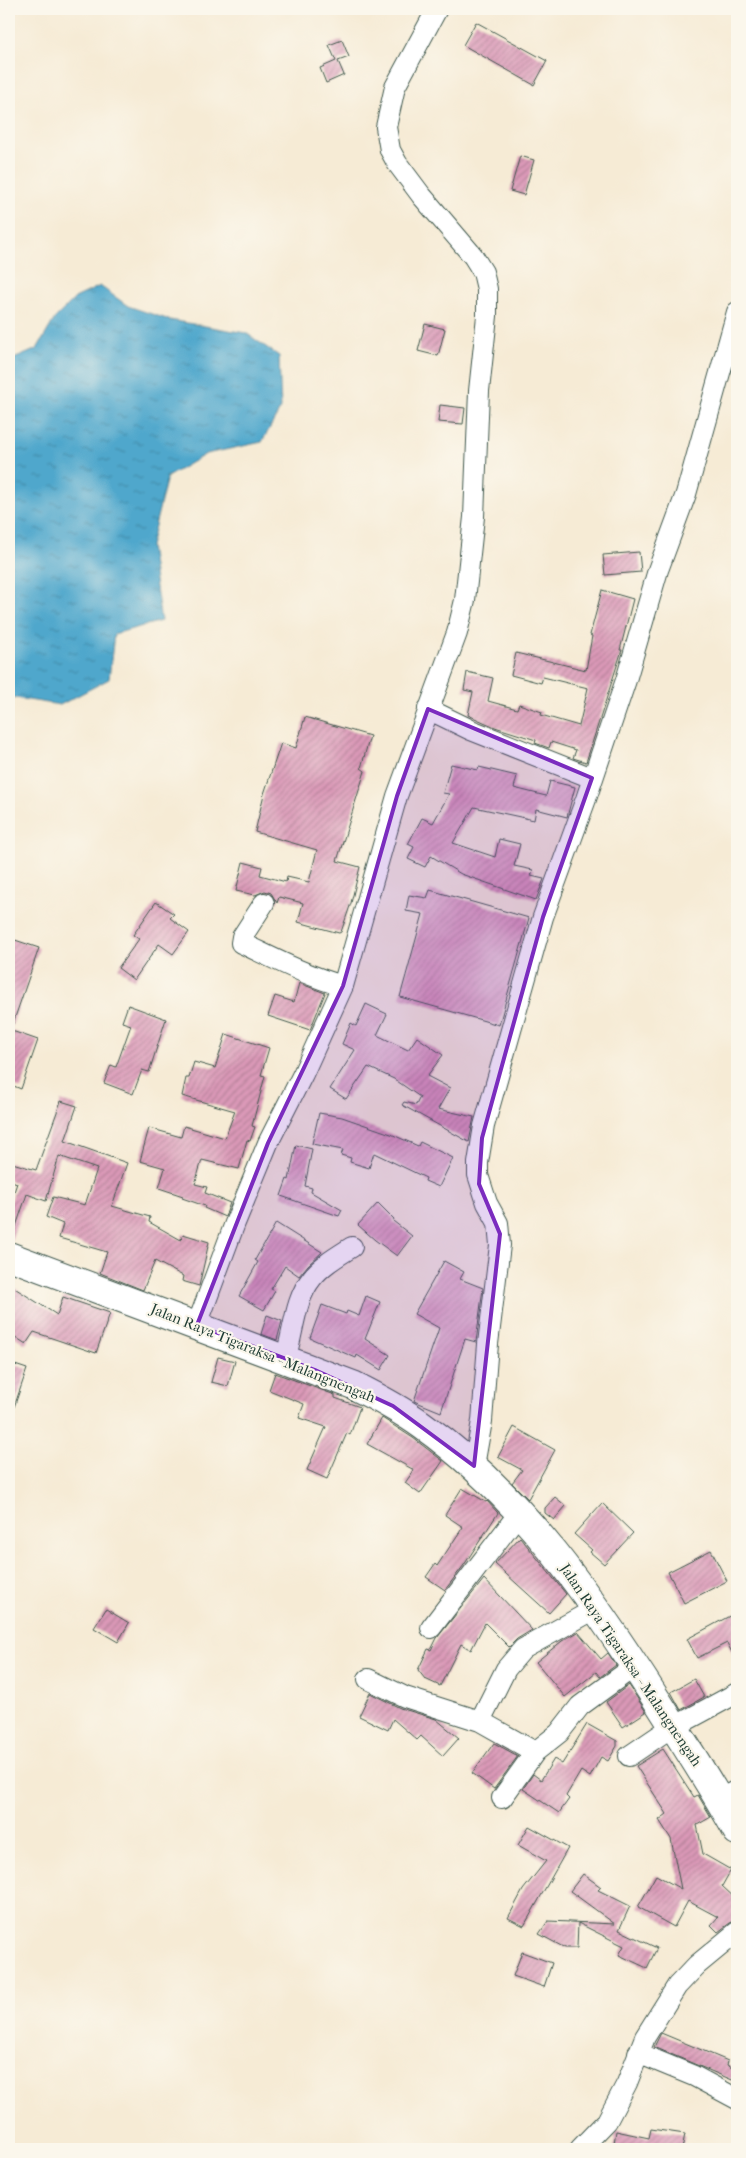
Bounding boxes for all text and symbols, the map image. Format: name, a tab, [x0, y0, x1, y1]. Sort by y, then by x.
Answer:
street label: Jalan Raya Tigaraksa - Malangnengah	[147, 1299, 378, 1407]
street label: Jalan Raya Tigaraksa - Malangnengah	[556, 1559, 706, 1770]

